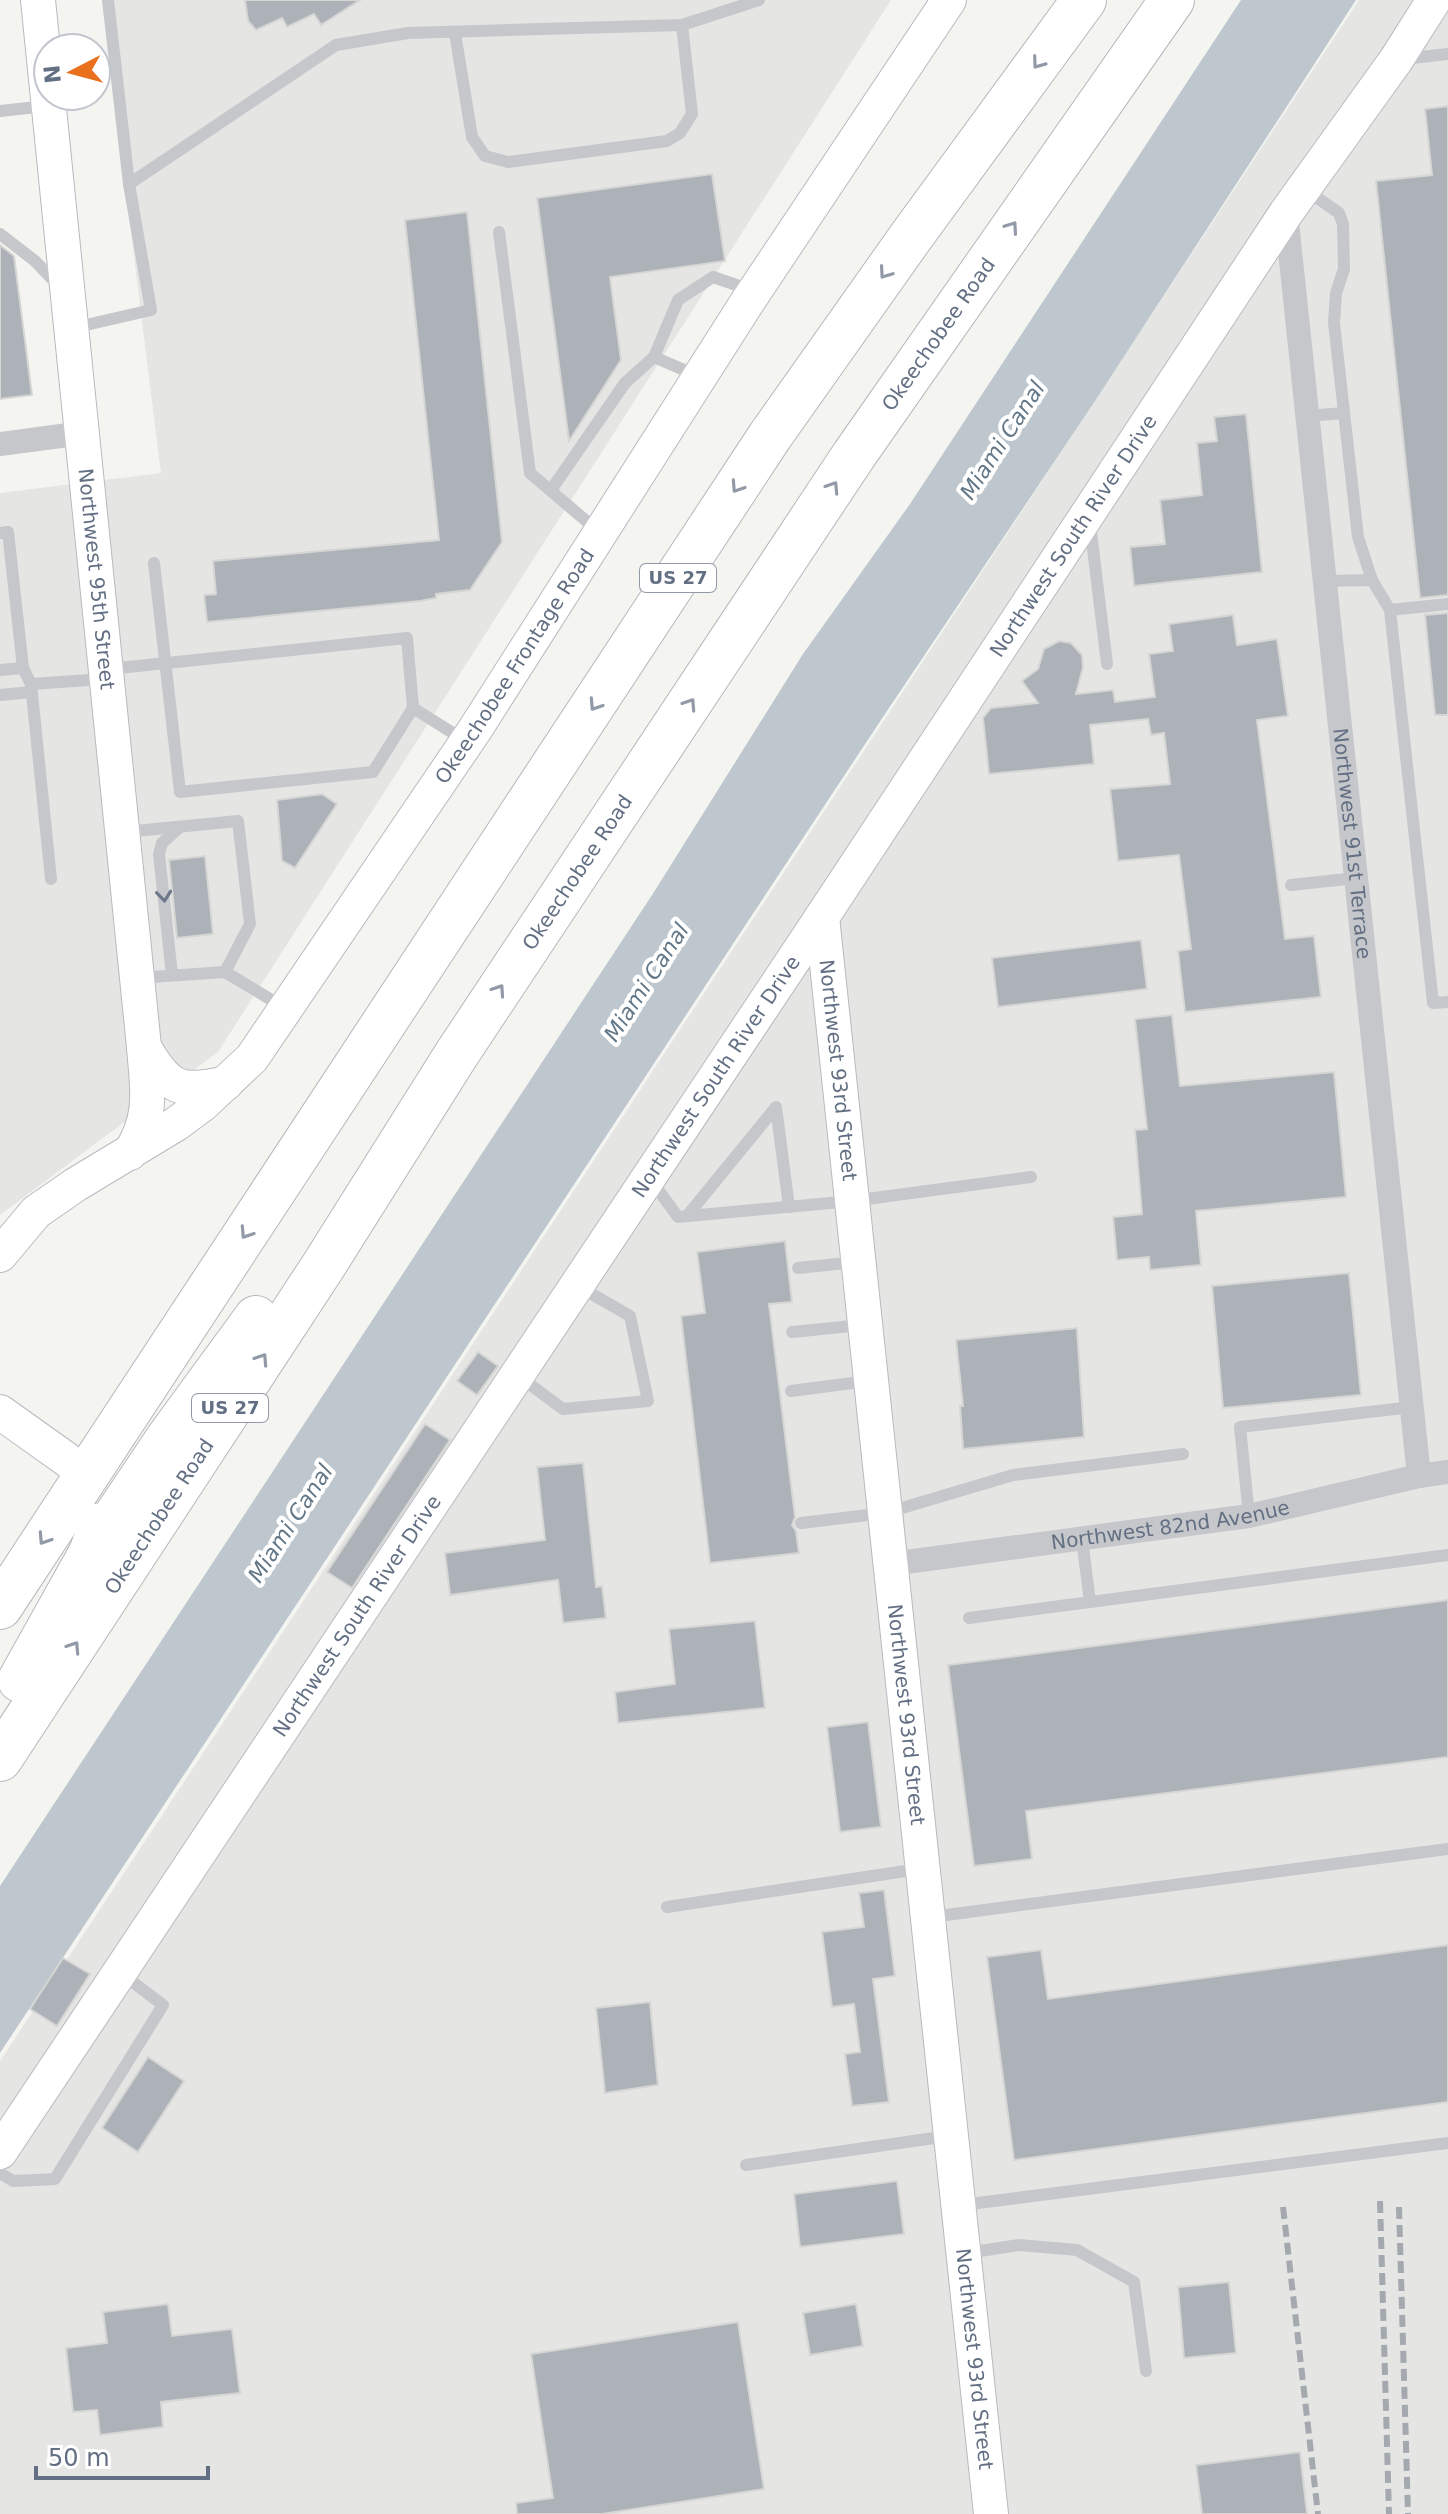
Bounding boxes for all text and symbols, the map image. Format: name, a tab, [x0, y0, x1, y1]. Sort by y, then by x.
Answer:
north arrow	[32, 32, 112, 112]
one-way arrow	[1033, 54, 1048, 69]
text: N	[39, 64, 66, 85]
one-way arrow	[1002, 221, 1017, 235]
street label: Okeechobee Road	[877, 253, 1000, 415]
one-way arrow	[880, 265, 895, 279]
water label: Miami Canal	[955, 377, 1050, 504]
street label: Northwest South River Drive	[985, 410, 1162, 662]
street label: Northwest 95th Street	[73, 467, 120, 691]
one-way arrow	[732, 478, 747, 493]
one-way arrow	[824, 481, 839, 496]
street label: Okeechobee Frontage Road	[430, 544, 599, 788]
road number: US 27	[640, 564, 716, 592]
one-way arrow	[589, 696, 604, 710]
one-way arrow	[681, 699, 696, 713]
street label: Northwest 91st Terrace	[1328, 727, 1376, 960]
street label: Okeechobee Road	[517, 790, 637, 954]
one-way arrow	[155, 890, 172, 903]
water label: Miami Canal	[599, 919, 694, 1046]
street label: Northwest South River Drive	[627, 951, 805, 1202]
street label: Northwest 93rd Street	[815, 958, 862, 1182]
one-way arrow	[490, 985, 505, 999]
one-way arrow	[241, 1224, 256, 1238]
one-way arrow	[253, 1353, 268, 1368]
road number: US 27	[192, 1394, 268, 1422]
street label: Okeechobee Road	[99, 1434, 219, 1599]
water label: Miami Canal	[243, 1460, 338, 1587]
street label: Northwest South River Drive	[268, 1490, 446, 1741]
street label: Northwest 82nd Avenue	[1050, 1495, 1292, 1554]
one-way arrow	[39, 1531, 54, 1545]
street label: Northwest 93rd Street	[883, 1603, 930, 1827]
one-way arrow	[64, 1641, 79, 1655]
street label: Northwest 93rd Street	[951, 2247, 998, 2471]
scale bar	[36, 2430, 208, 2480]
text: 50 m	[48, 2444, 110, 2472]

